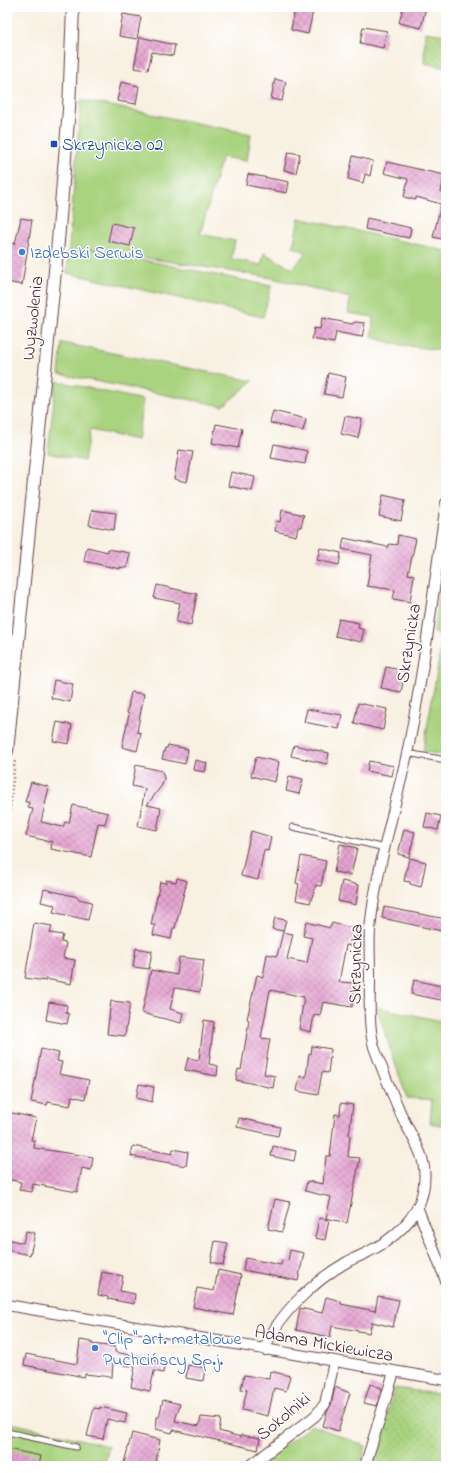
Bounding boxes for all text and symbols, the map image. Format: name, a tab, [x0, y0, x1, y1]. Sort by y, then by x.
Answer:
place label: Skrzynicka 02	[62, 133, 164, 159]
marker: Skrzynicka 02	[49, 139, 59, 149]
place label: Izdebski Serwis	[30, 241, 144, 267]
marker: Izdebski Serwis	[17, 247, 27, 257]
street label: Wyzwolenia	[17, 275, 51, 362]
street label: Skrzynicka	[391, 602, 429, 685]
street label: Skrzynicka	[343, 924, 371, 1004]
street label: Adama Mickiewicza	[252, 1320, 395, 1370]
place label: "Clip" art. metalowe Puchcińscy Sp.j.	[103, 1327, 242, 1374]
marker: "Clip" art. metalowe Puchcińscy Sp.j.	[90, 1343, 100, 1353]
street label: Sokolniki	[252, 1387, 317, 1448]

